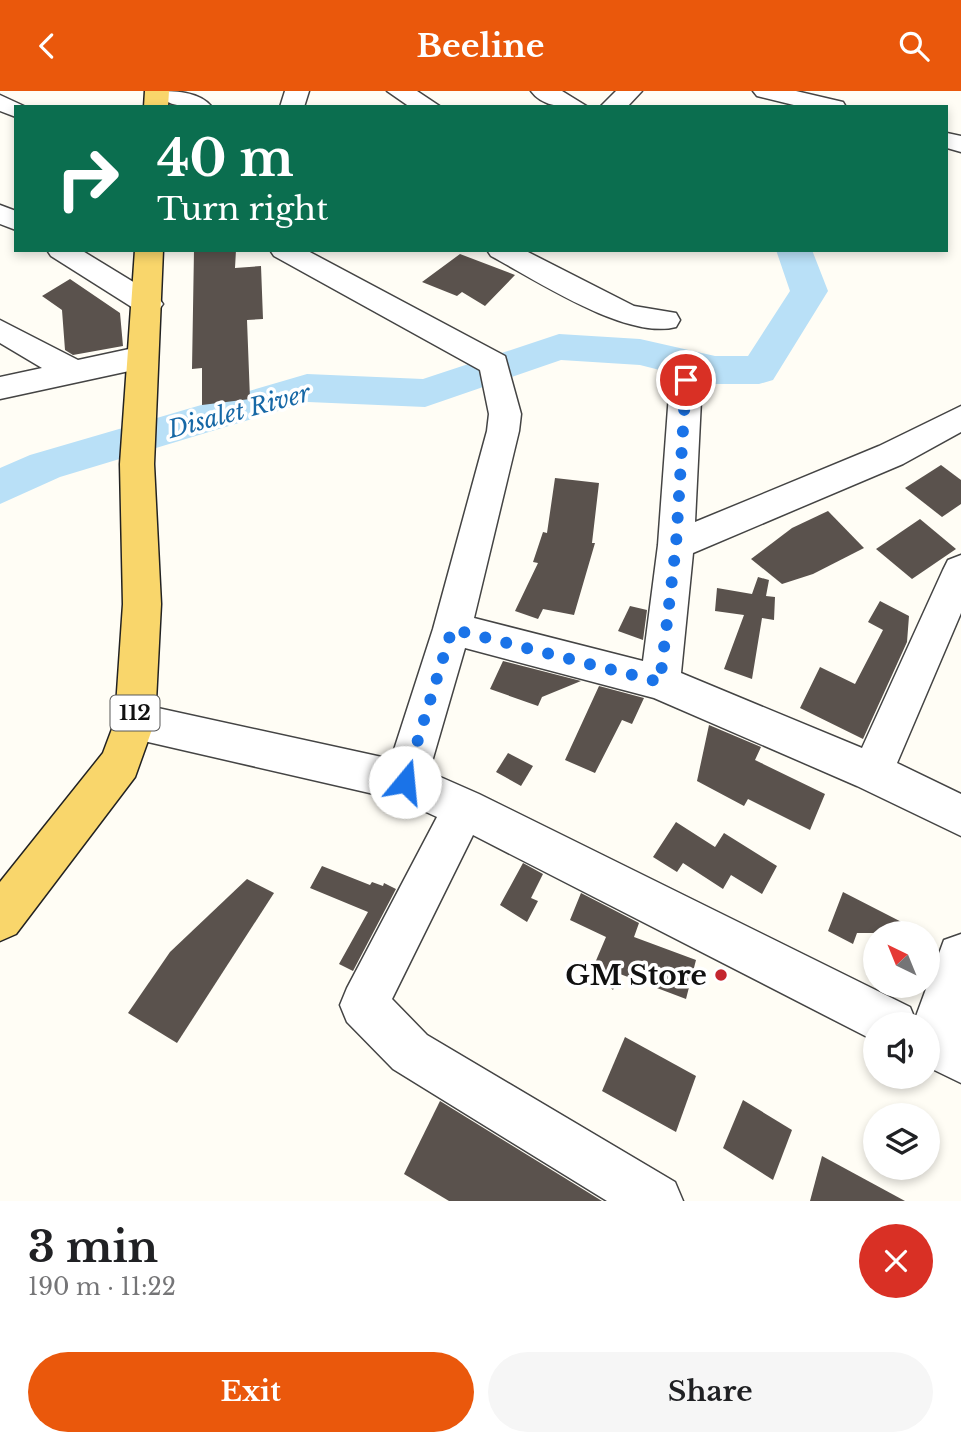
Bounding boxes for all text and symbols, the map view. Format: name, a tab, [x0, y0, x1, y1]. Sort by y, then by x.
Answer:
text: Beeline	[417, 26, 544, 66]
icon: back	[28, 27, 66, 65]
icon: search	[895, 27, 933, 65]
text: 40 m	[157, 128, 294, 189]
icon: right	[42, 133, 133, 224]
text: Turn right	[157, 189, 328, 229]
pin	[656, 350, 716, 410]
icon: arrive	[667, 361, 705, 399]
water label: Disalet River	[163, 378, 314, 444]
road number: 112	[110, 695, 160, 731]
position arrow	[368, 745, 442, 819]
north arrow	[863, 921, 940, 997]
map controls	[863, 921, 940, 1180]
place label: GM Store	[565, 958, 707, 993]
marker: GM Store	[713, 967, 729, 983]
button: sound	[863, 1012, 940, 1089]
button: layers	[863, 1103, 940, 1180]
text: 3 min	[28, 1221, 158, 1273]
button: close	[859, 1224, 933, 1298]
text: 190 m · 11:22	[28, 1273, 176, 1301]
button: Exit	[28, 1352, 474, 1432]
button: Share	[488, 1352, 933, 1432]

